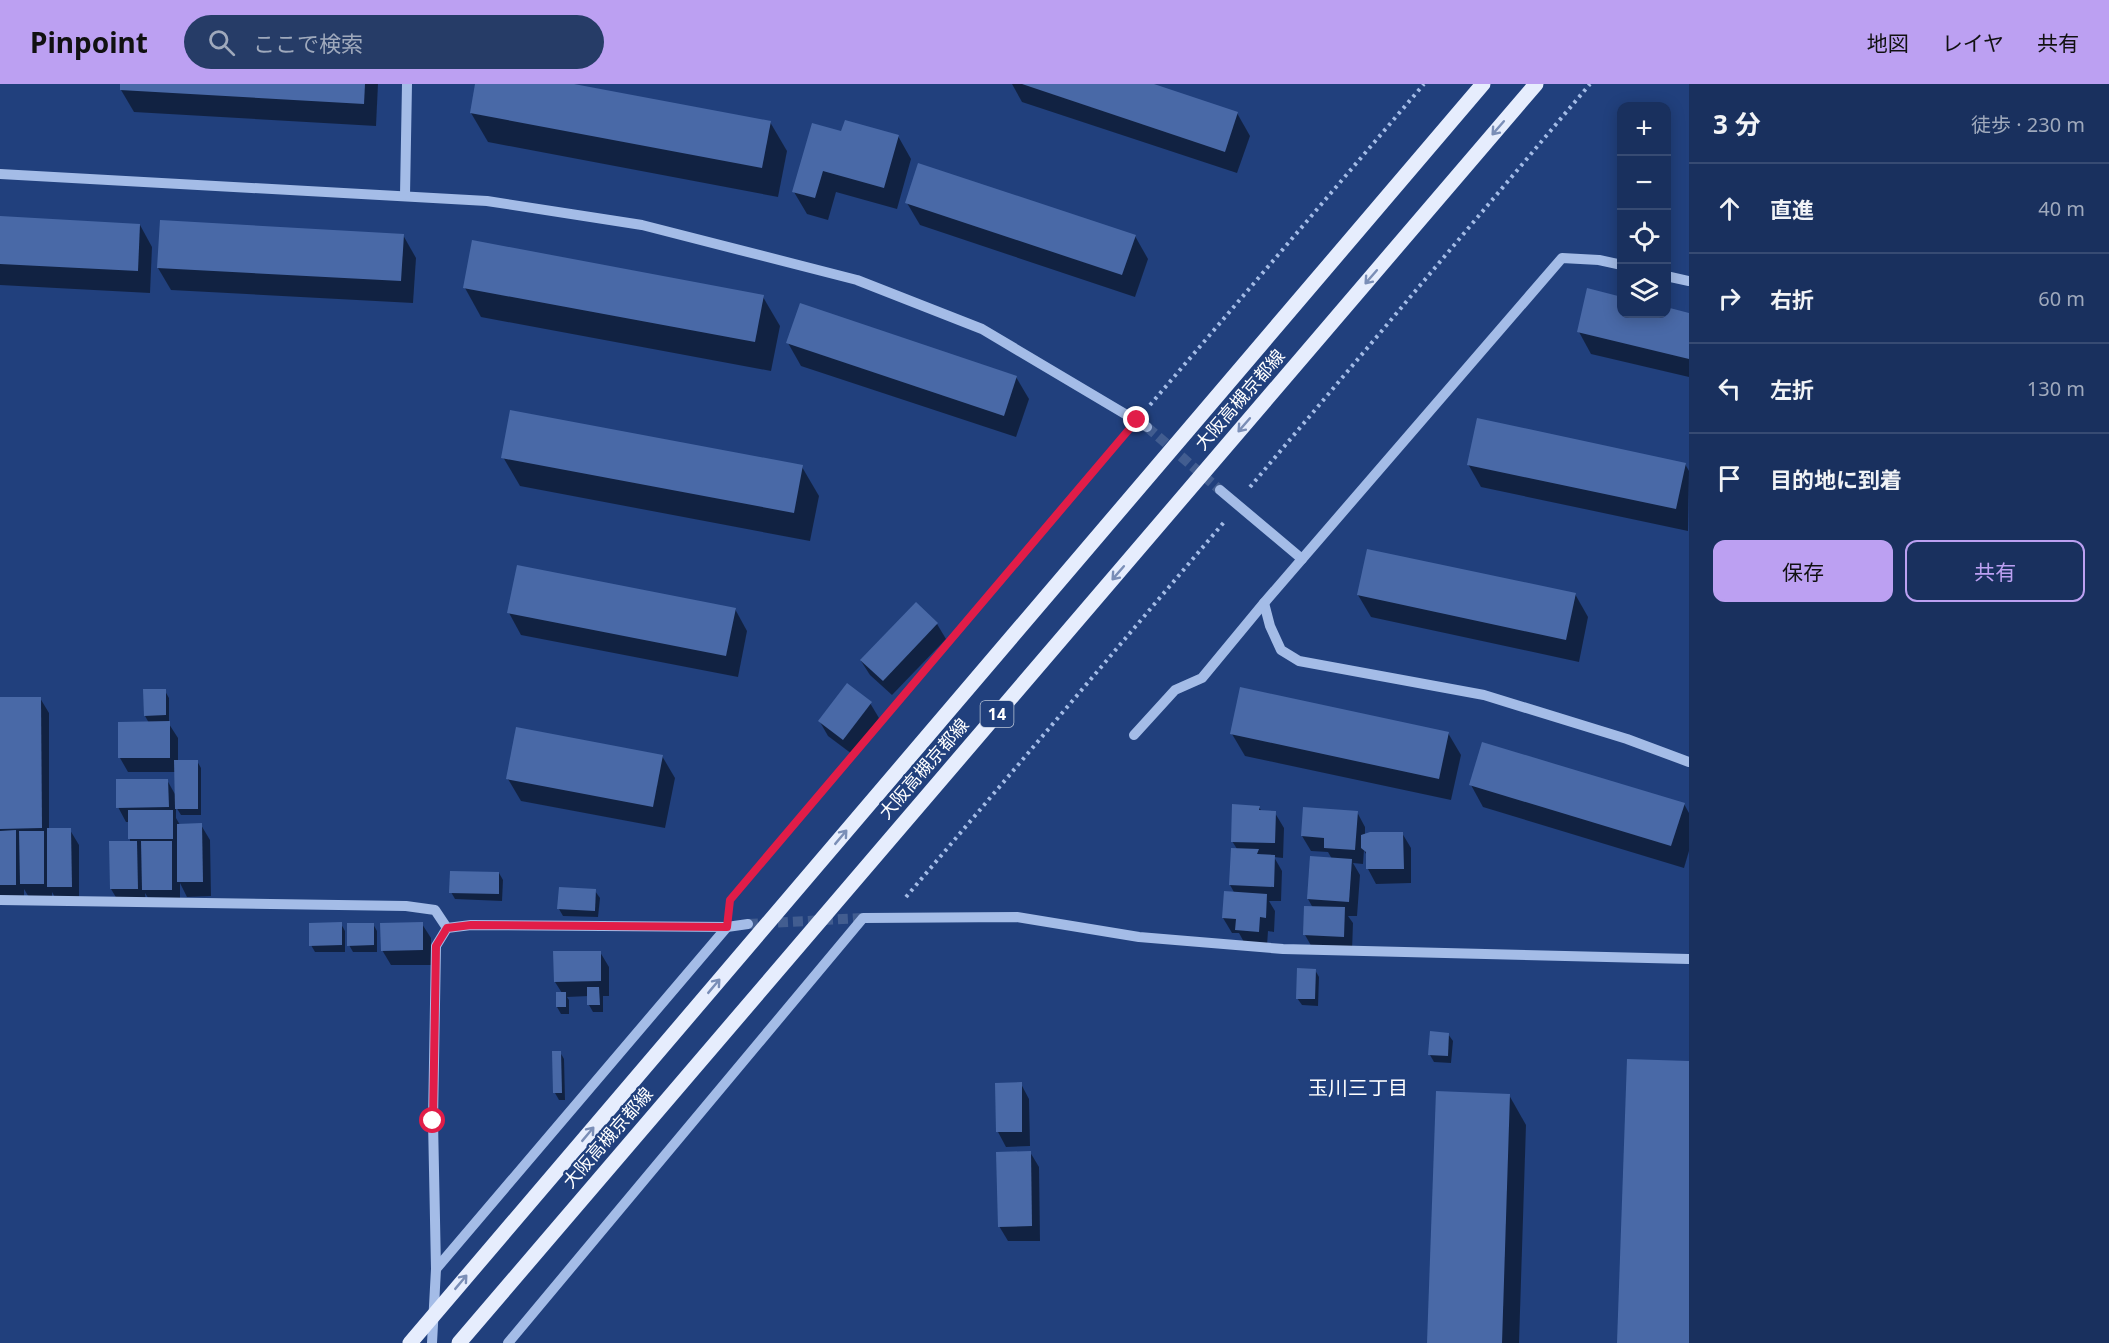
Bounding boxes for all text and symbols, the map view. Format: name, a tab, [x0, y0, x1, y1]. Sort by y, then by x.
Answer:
search box	[184, 15, 604, 69]
text: Pinpoint	[30, 23, 148, 61]
icon: search	[205, 26, 238, 59]
text: ここで検索	[253, 28, 363, 58]
text: 地図	[1867, 29, 1909, 57]
text: レイヤ	[1942, 29, 2004, 57]
text: 共有	[2037, 29, 2079, 57]
map controls	[1617, 102, 1671, 318]
button: +	[1617, 102, 1671, 156]
text: 3 分	[1713, 106, 1761, 142]
text: 徒歩 · 230 m	[1971, 111, 2085, 138]
one-way arrow	[1491, 120, 1505, 135]
button: −	[1617, 156, 1671, 210]
icon: ahead	[1713, 192, 1746, 225]
text: 直進	[1770, 194, 1814, 224]
text: 40 m	[2038, 195, 2085, 222]
button: locate	[1617, 210, 1671, 264]
button: layers	[1617, 264, 1671, 318]
one-way arrow	[1364, 269, 1378, 284]
icon: right	[1713, 282, 1746, 315]
text: 右折	[1770, 284, 1814, 314]
text: 60 m	[2038, 285, 2085, 312]
street label: 大阪高槻京都線	[1189, 344, 1290, 455]
icon: left	[1713, 372, 1746, 405]
text: 左折	[1770, 374, 1814, 404]
text: 130 m	[2027, 375, 2085, 402]
route end	[1123, 406, 1149, 432]
one-way arrow	[1238, 417, 1251, 433]
icon: arrive	[1713, 462, 1746, 495]
text: 目的地に到着	[1770, 464, 1902, 494]
button: 保存	[1713, 540, 1893, 602]
button: 共有	[1905, 540, 2085, 602]
one-way arrow	[1111, 565, 1125, 580]
road number: 14	[980, 701, 1014, 727]
street label: 大阪高槻京都線	[873, 713, 974, 824]
one-way arrow	[834, 830, 848, 845]
one-way arrow	[708, 978, 721, 994]
district label: 玉川三丁目	[1308, 1074, 1408, 1101]
street label: 大阪高槻京都線	[557, 1082, 658, 1193]
route start	[419, 1107, 445, 1133]
one-way arrow	[581, 1127, 595, 1142]
one-way arrow	[455, 1274, 468, 1290]

